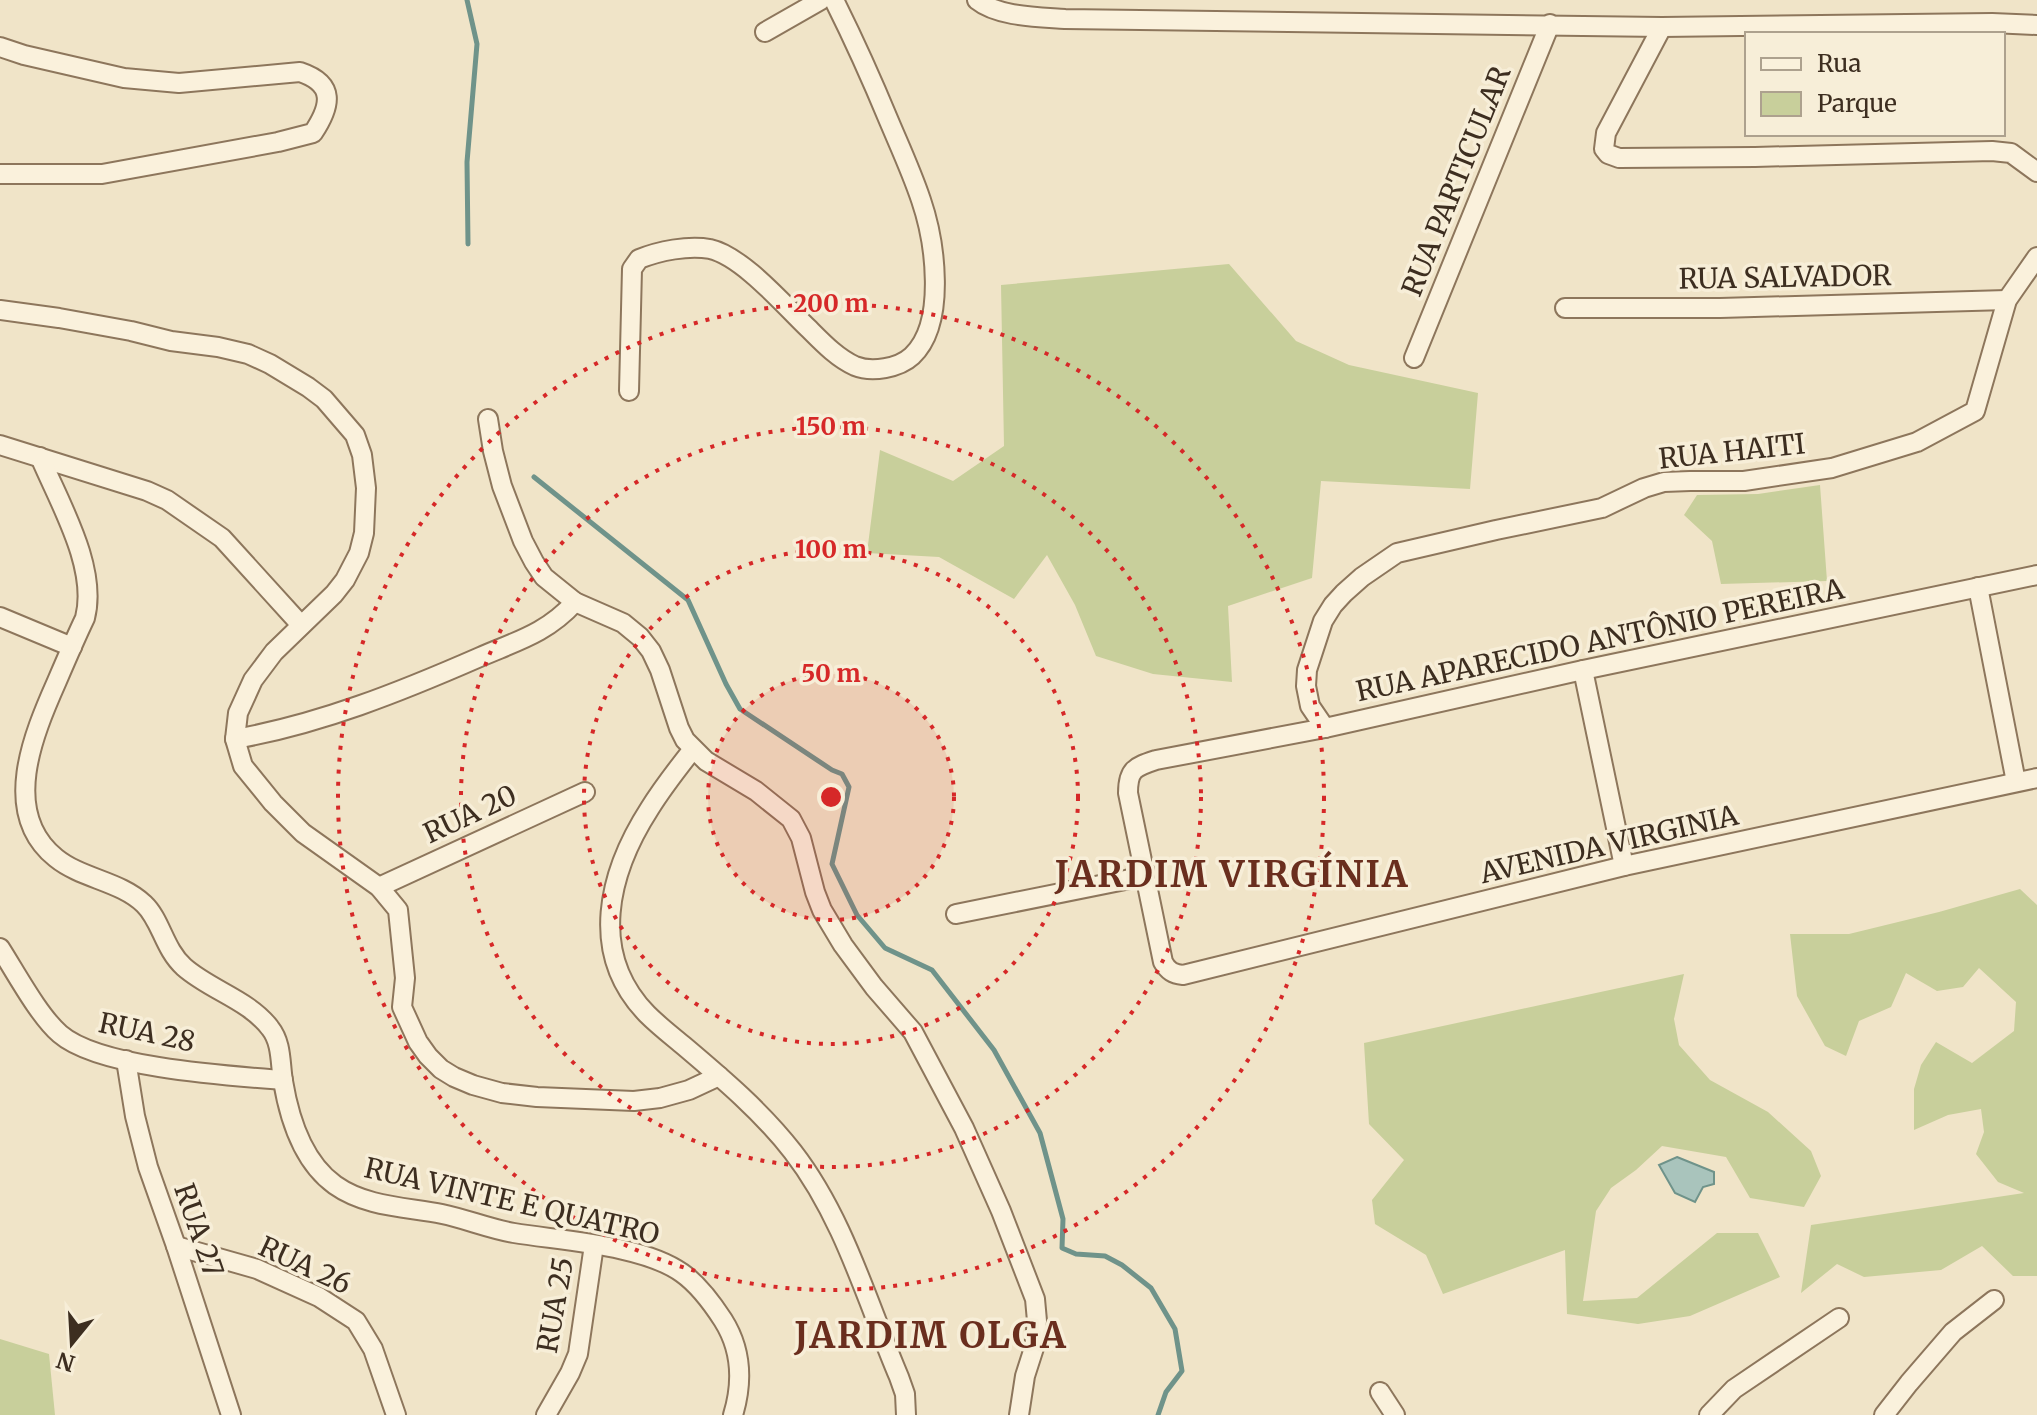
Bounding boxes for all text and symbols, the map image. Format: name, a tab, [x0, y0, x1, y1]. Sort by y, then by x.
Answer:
legend	[1745, 32, 2005, 136]
text: Rua	[1817, 48, 1861, 79]
street label: RUA PARTICULAR	[1393, 60, 1519, 301]
text: Parque	[1817, 88, 1897, 119]
street label: RUA SALVADOR	[1678, 257, 1892, 297]
text: 200 m	[793, 288, 869, 319]
text: 150 m	[796, 411, 866, 442]
street label: RUA HAITI	[1657, 425, 1807, 477]
text: 100 m	[795, 534, 867, 565]
street label: RUA APARECIDO ANTÔNIO PEREIRA	[1353, 571, 1848, 709]
text: 50 m	[801, 658, 861, 689]
street label: RUA 20	[418, 777, 522, 851]
centre of rings	[817, 783, 845, 811]
street label: AVENIDA VIRGINIA	[1475, 797, 1742, 891]
district label: JARDIM VIRGÍNIA	[1054, 850, 1409, 897]
street label: RUA 28	[96, 1004, 198, 1060]
street label: RUA VINTE E QUATRO	[361, 1150, 663, 1252]
street label: RUA 27	[166, 1179, 232, 1281]
street label: RUA 26	[253, 1228, 357, 1302]
street label: RUA 25	[529, 1254, 581, 1356]
north arrow	[32, 1303, 112, 1383]
district label: JARDIM OLGA	[793, 1313, 1068, 1358]
text: N	[53, 1346, 78, 1378]

